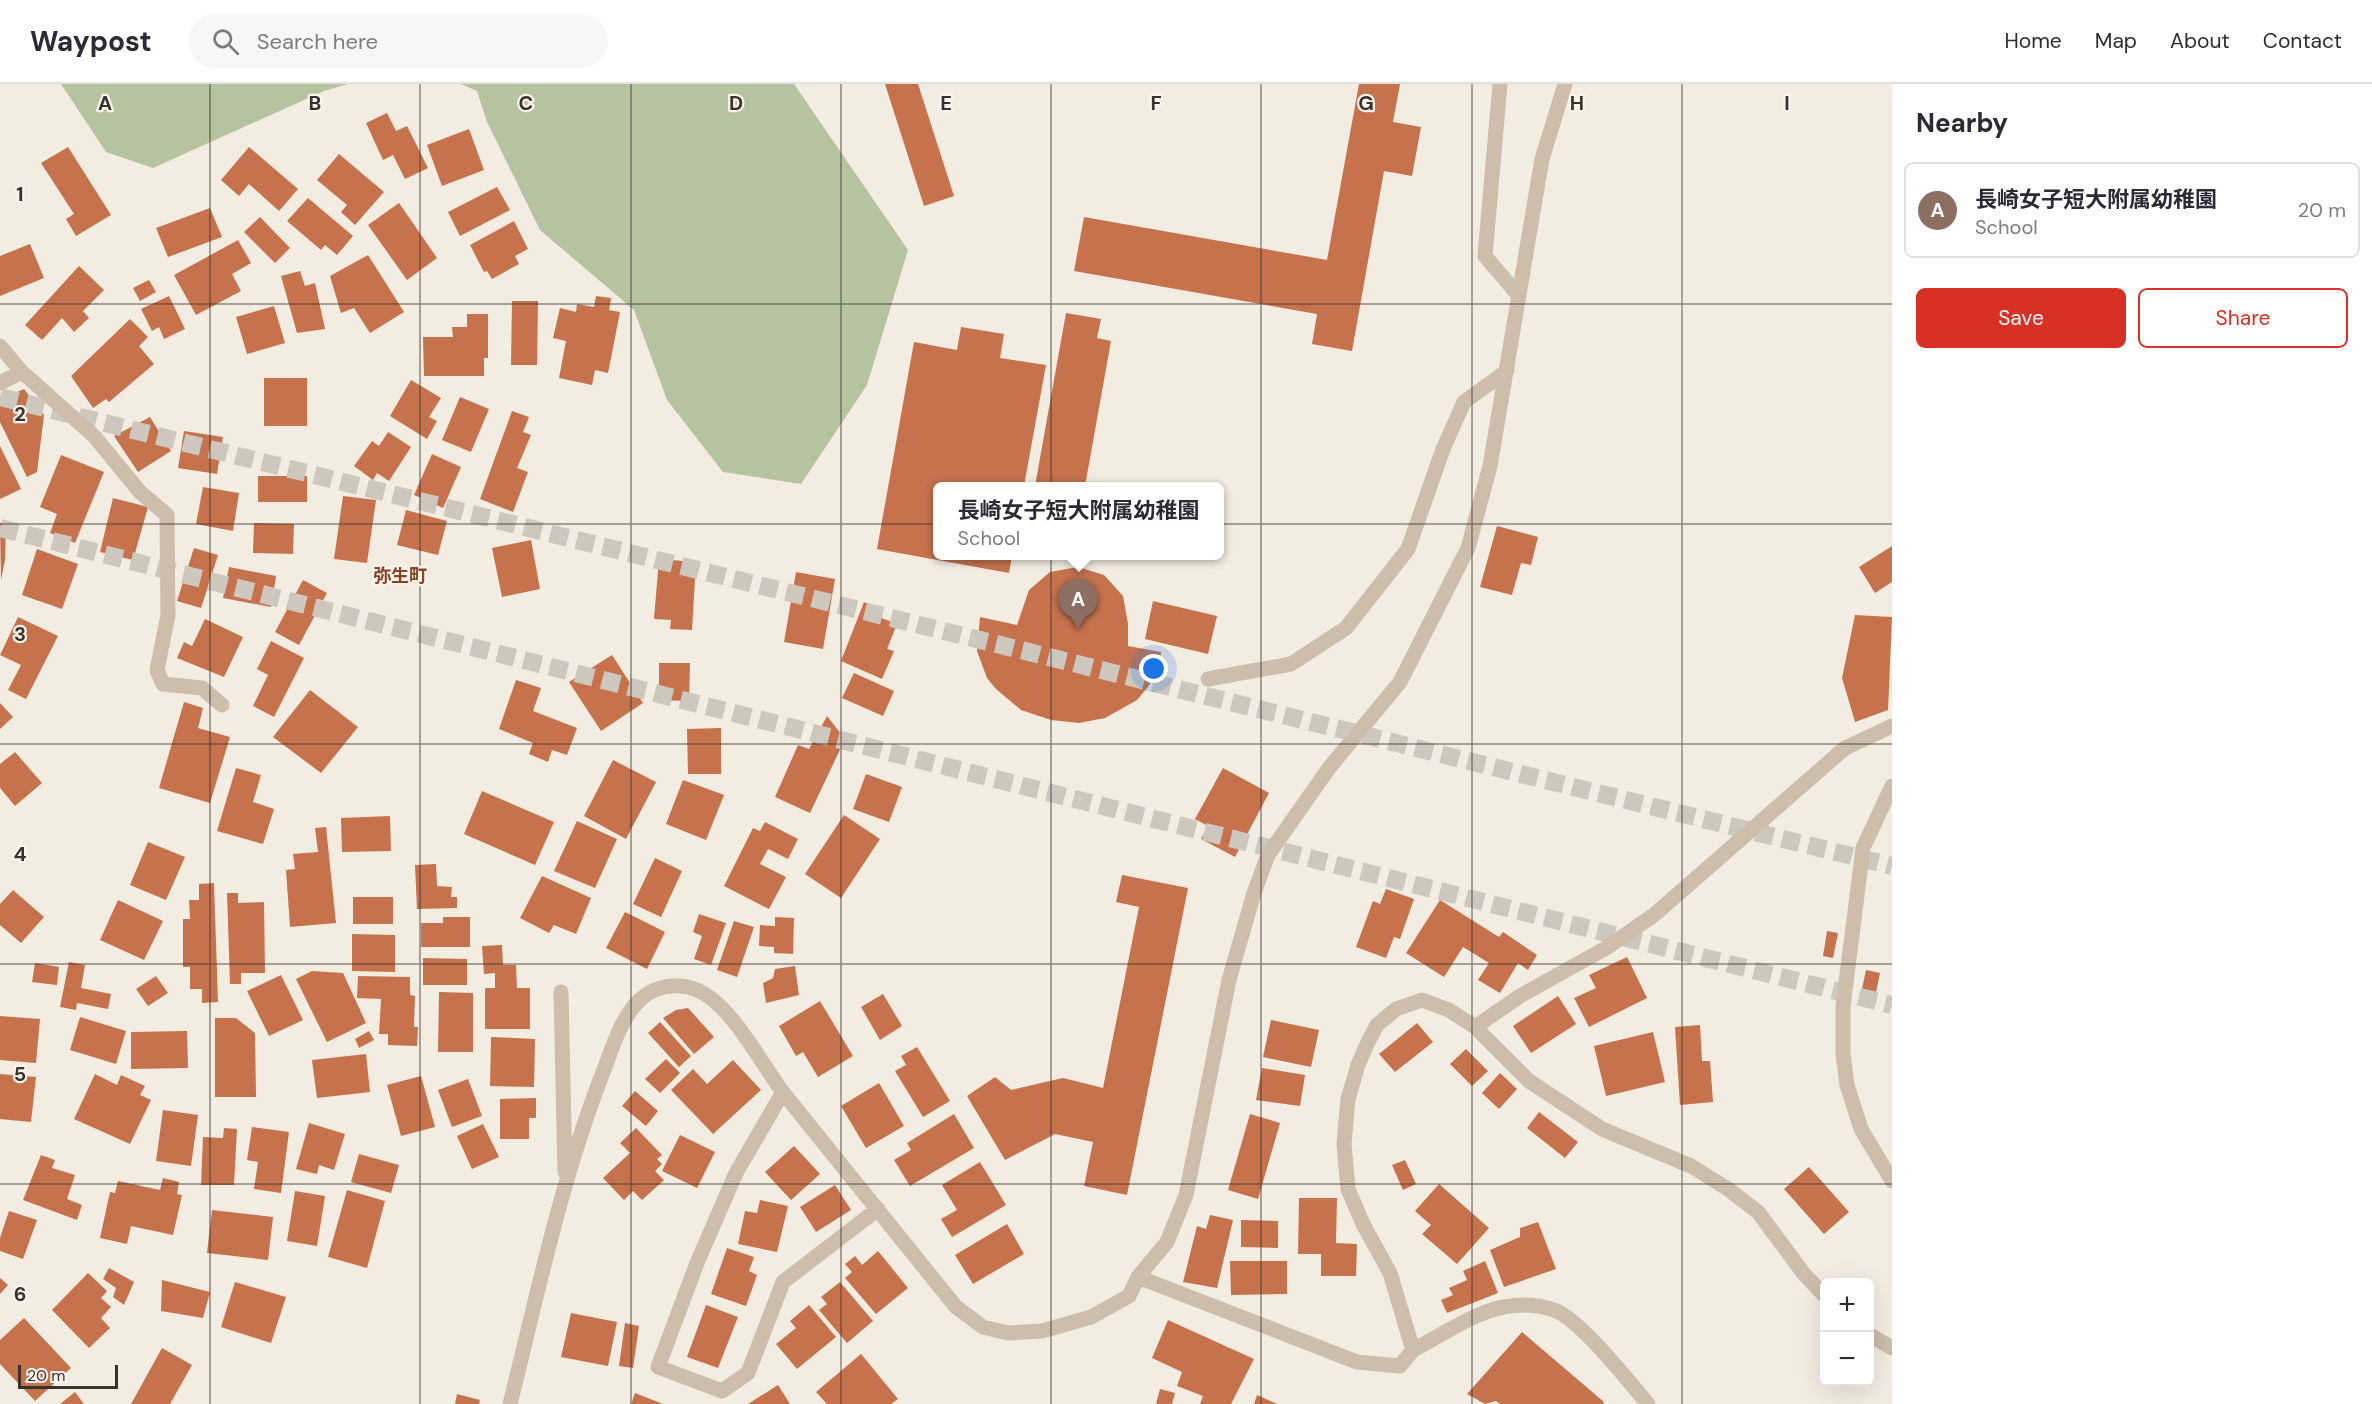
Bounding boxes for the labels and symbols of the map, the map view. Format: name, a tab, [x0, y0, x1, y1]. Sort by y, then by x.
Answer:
text: A	[98, 90, 112, 116]
text: B	[309, 90, 321, 116]
text: C	[519, 90, 533, 116]
text: D	[729, 90, 743, 116]
text: E	[940, 90, 952, 116]
text: F	[1150, 90, 1162, 116]
text: G	[1358, 90, 1374, 116]
text: H	[1570, 90, 1584, 116]
text: I	[1784, 90, 1790, 116]
text: 1	[16, 181, 24, 207]
text: 2	[14, 401, 26, 427]
district label: 弥生町	[373, 564, 427, 588]
pin: A	[1058, 580, 1098, 629]
text: 3	[14, 621, 26, 647]
your location	[1139, 654, 1168, 683]
text: 4	[14, 841, 27, 867]
text: 5	[14, 1061, 26, 1087]
text: 6	[14, 1281, 26, 1307]
scale bar	[18, 1362, 118, 1390]

